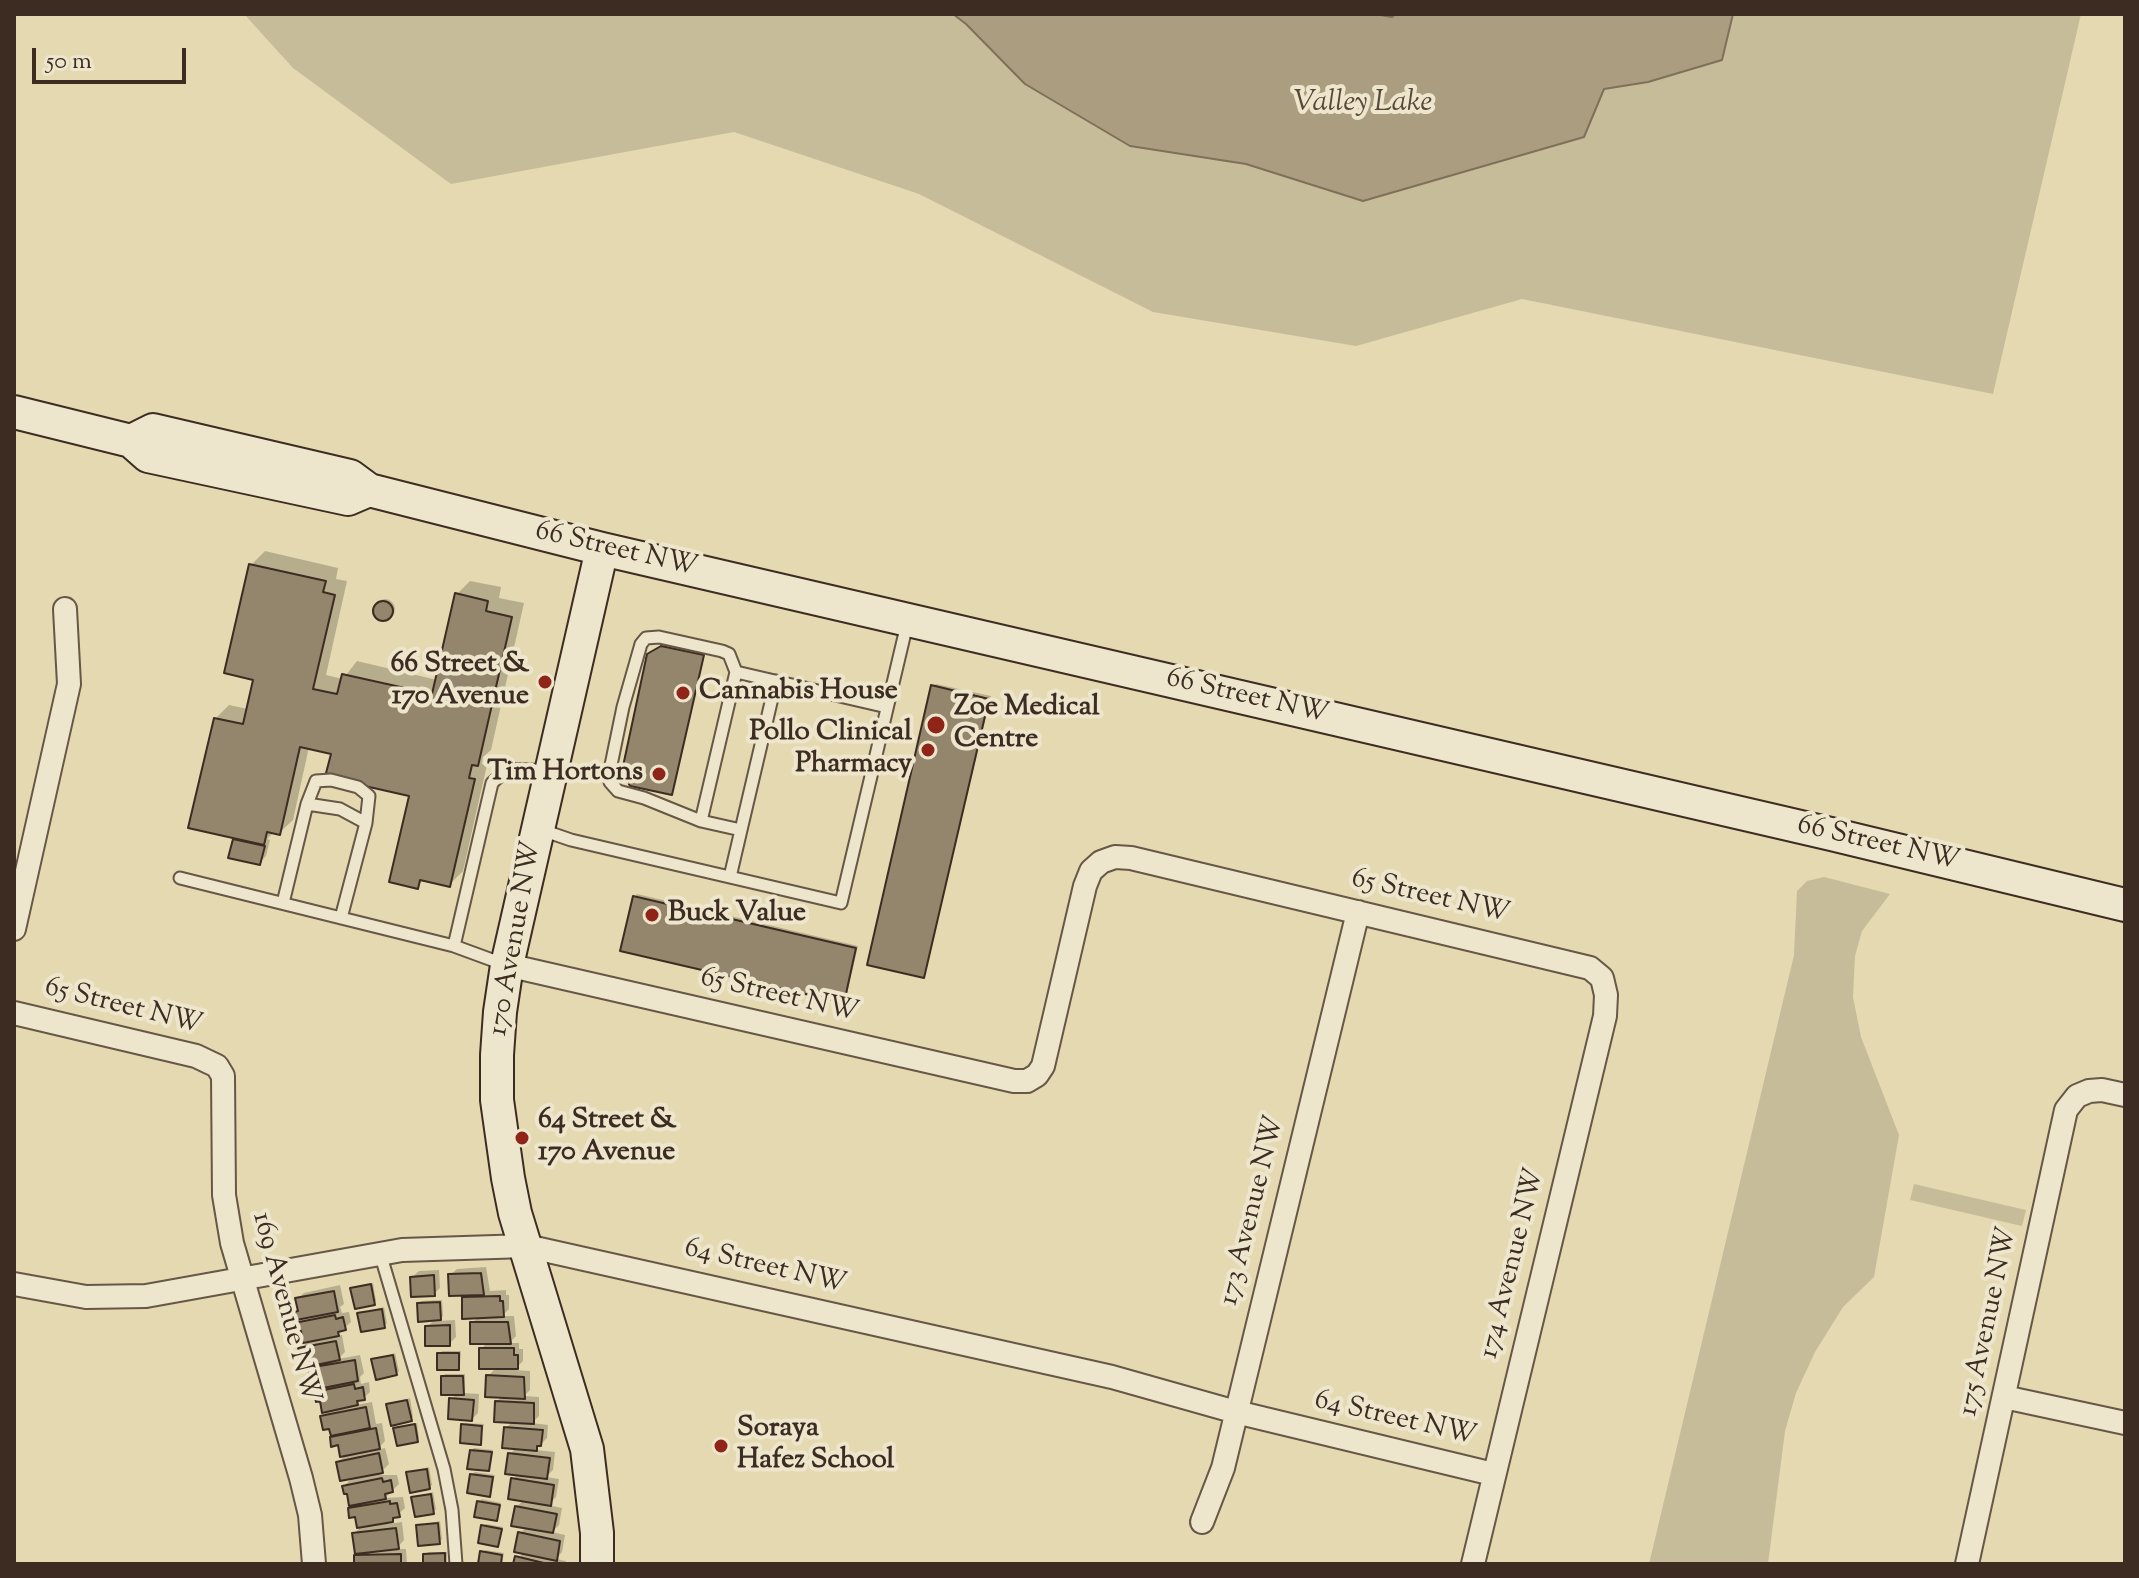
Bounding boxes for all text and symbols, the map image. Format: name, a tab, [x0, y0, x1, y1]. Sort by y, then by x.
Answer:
scale bar	[36, 32, 190, 82]
text: 50 m	[46, 45, 92, 79]
water label: Valley Lake	[1294, 87, 1432, 123]
street label: 66 Street NW	[532, 516, 700, 586]
place label: 66 Street & 170 Avenue	[390, 649, 529, 715]
street label: 66 Street NW	[1163, 663, 1331, 733]
marker: 66 Street & 170 Avenue	[536, 673, 554, 691]
place label: Cannabis House	[699, 676, 898, 710]
marker: Cannabis House	[674, 684, 692, 702]
place label: Zoe Medical Centre	[954, 692, 1099, 758]
marker: Zoe Medical Centre	[925, 714, 947, 736]
place label: Pollo Clinical Pharmacy	[750, 717, 912, 783]
marker: Pollo Clinical Pharmacy	[919, 741, 937, 759]
place label: Tim Hortons	[487, 757, 643, 791]
marker: Tim Hortons	[650, 765, 668, 783]
street label: 66 Street NW	[1794, 810, 1962, 880]
street label: 170 Avenue NW	[483, 839, 551, 1039]
street label: 65 Street NW	[1348, 864, 1512, 932]
place label: Buck Value	[668, 898, 806, 932]
marker: Buck Value	[643, 906, 661, 924]
street label: 65 Street NW	[697, 963, 861, 1031]
street label: 65 Street NW	[41, 972, 205, 1044]
place label: 64 Street & 170 Avenue	[538, 1105, 676, 1171]
street label: 173 Avenue NW	[1214, 1113, 1294, 1309]
marker: 64 Street & 170 Avenue	[513, 1129, 531, 1147]
street label: 174 Avenue NW	[1474, 1165, 1554, 1363]
street label: 169 Avenue NW	[242, 1209, 326, 1407]
street label: 175 Avenue NW	[1954, 1225, 2026, 1419]
street label: 64 Street NW	[681, 1233, 849, 1303]
street label: 64 Street NW	[1311, 1385, 1479, 1455]
place label: Soraya Hafez School	[737, 1413, 894, 1479]
marker: Soraya Hafez School	[712, 1437, 730, 1455]

